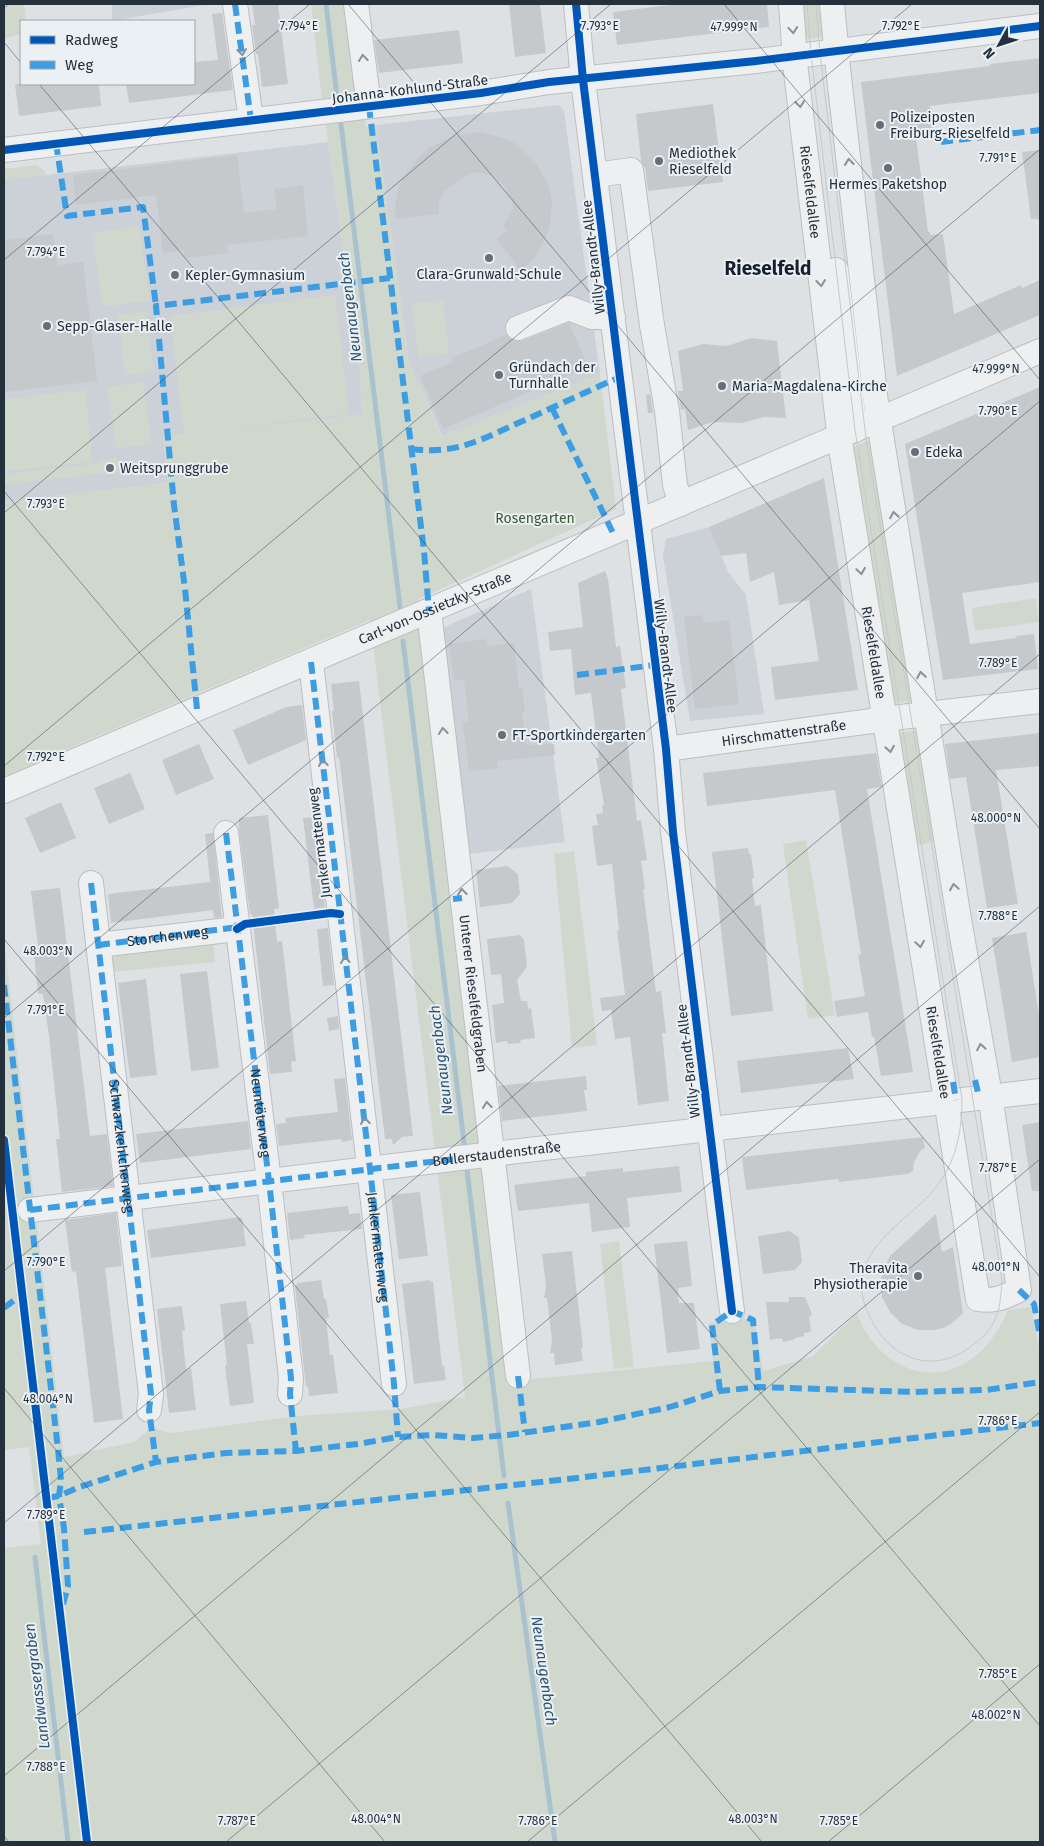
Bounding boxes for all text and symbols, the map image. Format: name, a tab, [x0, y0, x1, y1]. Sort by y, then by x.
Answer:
text: 7.794°E	[280, 19, 318, 33]
text: 7.793°E	[581, 19, 619, 33]
text: 7.792°E	[882, 19, 920, 33]
legend	[20, 20, 195, 85]
text: 47.999°N	[710, 20, 758, 34]
north arrow	[974, 20, 1024, 70]
one-way arrow	[787, 26, 798, 34]
text: Radweg	[65, 31, 118, 49]
text: N	[980, 44, 999, 62]
one-way arrow	[236, 48, 247, 56]
one-way arrow	[358, 54, 369, 62]
text: Weg	[65, 56, 93, 74]
street label: Johanna-Kohlund-Straße	[331, 71, 489, 108]
one-way arrow	[794, 101, 805, 109]
place label: Polizeiposten Freiburg-Rieselfeld	[890, 109, 1010, 142]
marker: Polizeiposten Freiburg-Rieselfeld	[874, 119, 886, 131]
street label: Rieselfeldallee	[796, 144, 824, 240]
place label: Mediothek Rieselfeld	[669, 145, 737, 178]
text: 7.791°E	[979, 151, 1017, 165]
marker: Mediothek Rieselfeld	[653, 155, 665, 167]
one-way arrow	[844, 158, 855, 166]
marker: Hermes Paketshop	[882, 162, 894, 174]
place label: Hermes Paketshop	[829, 176, 947, 193]
street label: Willy-Brandt-Allee	[578, 199, 609, 315]
text: 7.794°E	[27, 245, 65, 259]
water label: Neunaugenbach	[334, 251, 366, 363]
marker: Clara-Grunwald-Schule	[483, 252, 495, 264]
district label: Rieselfeld	[725, 257, 811, 280]
place label: Clara-Grunwald-Schule	[416, 266, 562, 283]
place label: Kepler-Gymnasium	[185, 267, 305, 284]
marker: Kepler-Gymnasium	[169, 269, 181, 281]
one-way arrow	[815, 280, 826, 288]
place label: Sepp-Glaser-Halle	[57, 318, 172, 335]
marker: Sepp-Glaser-Halle	[41, 320, 53, 332]
place label: Gründach der Turnhalle	[509, 359, 596, 392]
text: 47.999°N	[972, 362, 1020, 376]
marker: Gründach der Turnhalle	[493, 369, 505, 381]
place label: Maria-Magdalena-Kirche	[732, 378, 887, 395]
marker: Maria-Magdalena-Kirche	[716, 380, 728, 392]
text: 7.790°E	[978, 404, 1018, 418]
place label: Edeka	[925, 444, 963, 461]
marker: Edeka	[909, 446, 921, 458]
place label: Weitsprunggrube	[120, 460, 229, 477]
marker: Weitsprunggrube	[104, 462, 116, 474]
text: 7.793°E	[27, 497, 65, 511]
park label: Rosengarten	[495, 510, 575, 527]
one-way arrow	[890, 510, 900, 519]
one-way arrow	[855, 567, 866, 575]
street label: Carl-von-Ossietzky-Straße	[356, 568, 514, 649]
street label: Willy-Brandt-Allee	[650, 598, 681, 714]
street label: Rieselfeldallee	[858, 605, 889, 700]
text: 7.789°E	[979, 656, 1017, 670]
one-way arrow	[916, 671, 926, 679]
street label: Hirschmattenstraße	[721, 717, 847, 750]
one-way arrow	[438, 726, 449, 734]
place label: FT-Sportkindergarten	[512, 727, 646, 744]
marker: FT-Sportkindergarten	[496, 729, 508, 741]
one-way arrow	[884, 744, 894, 753]
text: 7.792°E	[27, 750, 65, 764]
one-way arrow	[318, 759, 329, 767]
street label: Junkermattenweg	[304, 786, 335, 899]
text: 48.000°N	[971, 811, 1021, 825]
one-way arrow	[949, 883, 959, 892]
one-way arrow	[456, 888, 467, 896]
text: 7.788°E	[978, 909, 1018, 923]
street label: Unterer Rieselfeldgraben	[455, 914, 491, 1073]
street label: Storchenweg	[126, 923, 210, 950]
one-way arrow	[915, 939, 925, 948]
text: 48.003°N	[23, 944, 73, 958]
one-way arrow	[340, 955, 351, 963]
text: 7.791°E	[27, 1003, 65, 1017]
street label: Willy-Brandt-Allee	[673, 1003, 704, 1119]
water label: Neunaugenbach	[425, 1004, 457, 1116]
street label: Rieselfeldallee	[922, 1005, 954, 1100]
one-way arrow	[977, 1043, 987, 1052]
street label: Neuntöterweg	[246, 1067, 274, 1159]
street label: Schwarzkehlchenweg	[105, 1079, 138, 1215]
one-way arrow	[482, 1101, 493, 1109]
one-way arrow	[360, 1117, 371, 1125]
street label: Bollerstaudenstraße	[431, 1138, 562, 1170]
text: 7.787°E	[979, 1161, 1017, 1175]
street label: Junkermattenweg	[363, 1191, 393, 1304]
text: 7.790°E	[26, 1255, 66, 1269]
place label: Theravita Physiotherapie	[813, 1260, 908, 1293]
text: 48.001°N	[972, 1260, 1020, 1274]
marker: Theravita Physiotherapie	[912, 1270, 924, 1282]
text: 48.004°N	[23, 1392, 73, 1406]
text: 7.786°E	[979, 1414, 1017, 1428]
text: 7.789°E	[27, 1508, 65, 1522]
water label: Neunaugenbach	[527, 1615, 561, 1727]
water label: Landwassergraben	[20, 1622, 54, 1750]
text: 7.785°E	[979, 1667, 1017, 1681]
text: 48.002°N	[971, 1708, 1021, 1722]
text: 7.788°E	[26, 1760, 66, 1774]
text: 48.004°N	[351, 1812, 401, 1826]
text: 48.003°N	[728, 1812, 778, 1826]
text: 7.787°E	[218, 1814, 256, 1828]
text: 7.786°E	[519, 1814, 557, 1828]
text: 7.785°E	[820, 1814, 858, 1828]

